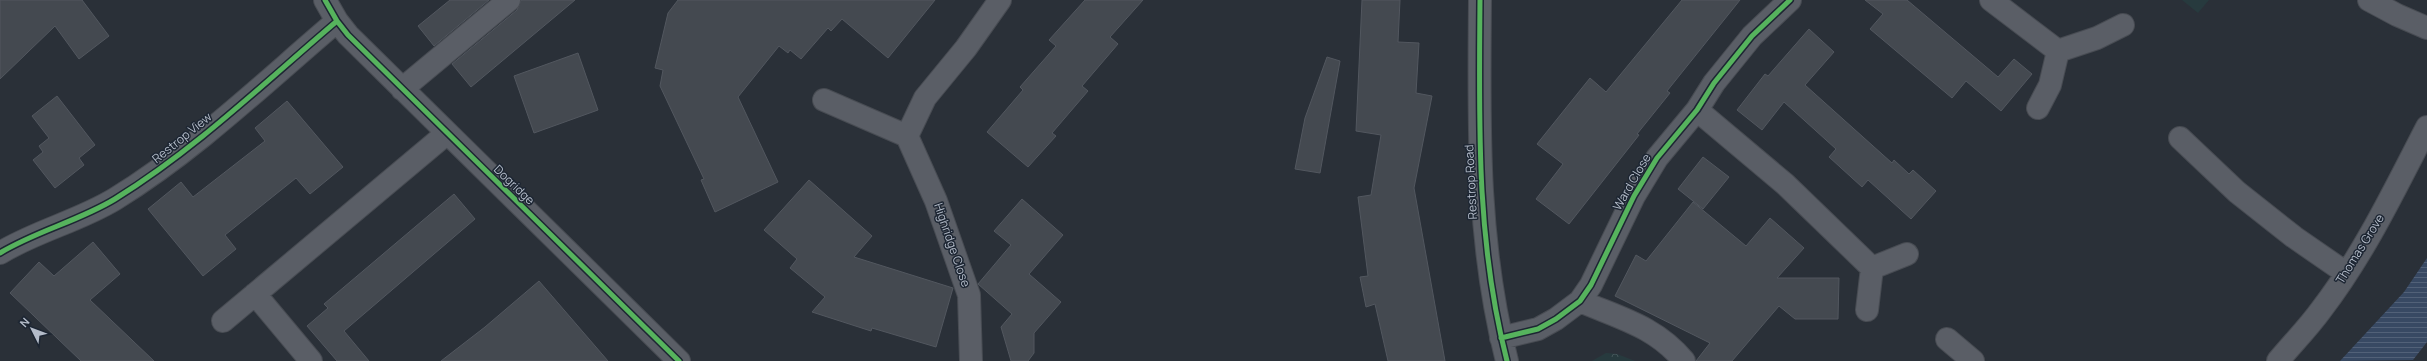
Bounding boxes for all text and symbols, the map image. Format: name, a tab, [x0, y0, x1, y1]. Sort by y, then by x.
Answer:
street label: Restrop View	[148, 108, 215, 167]
street label: Restrop Road	[1460, 144, 1481, 220]
street label: Ward Close	[1609, 150, 1655, 213]
street label: Dogridge	[490, 161, 538, 208]
street label: Highridge Close	[930, 201, 975, 289]
street label: Thomas Grove	[2331, 211, 2388, 287]
north arrow	[12, 309, 52, 349]
text: N	[16, 314, 32, 330]

